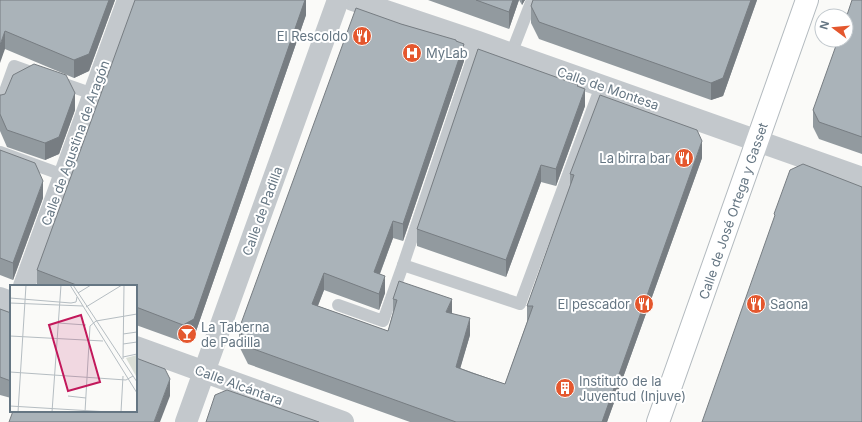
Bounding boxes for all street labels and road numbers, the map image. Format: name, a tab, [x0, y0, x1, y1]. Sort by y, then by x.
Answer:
street label: Calle de Agustina de Aragón	[38, 58, 112, 228]
street label: Calle de Montesa	[555, 63, 661, 113]
street label: Calle de José Ortega y Gasset	[695, 120, 771, 302]
street label: Calle de Padilla	[238, 164, 286, 258]
street label: Calle Alcántara	[193, 362, 285, 408]

